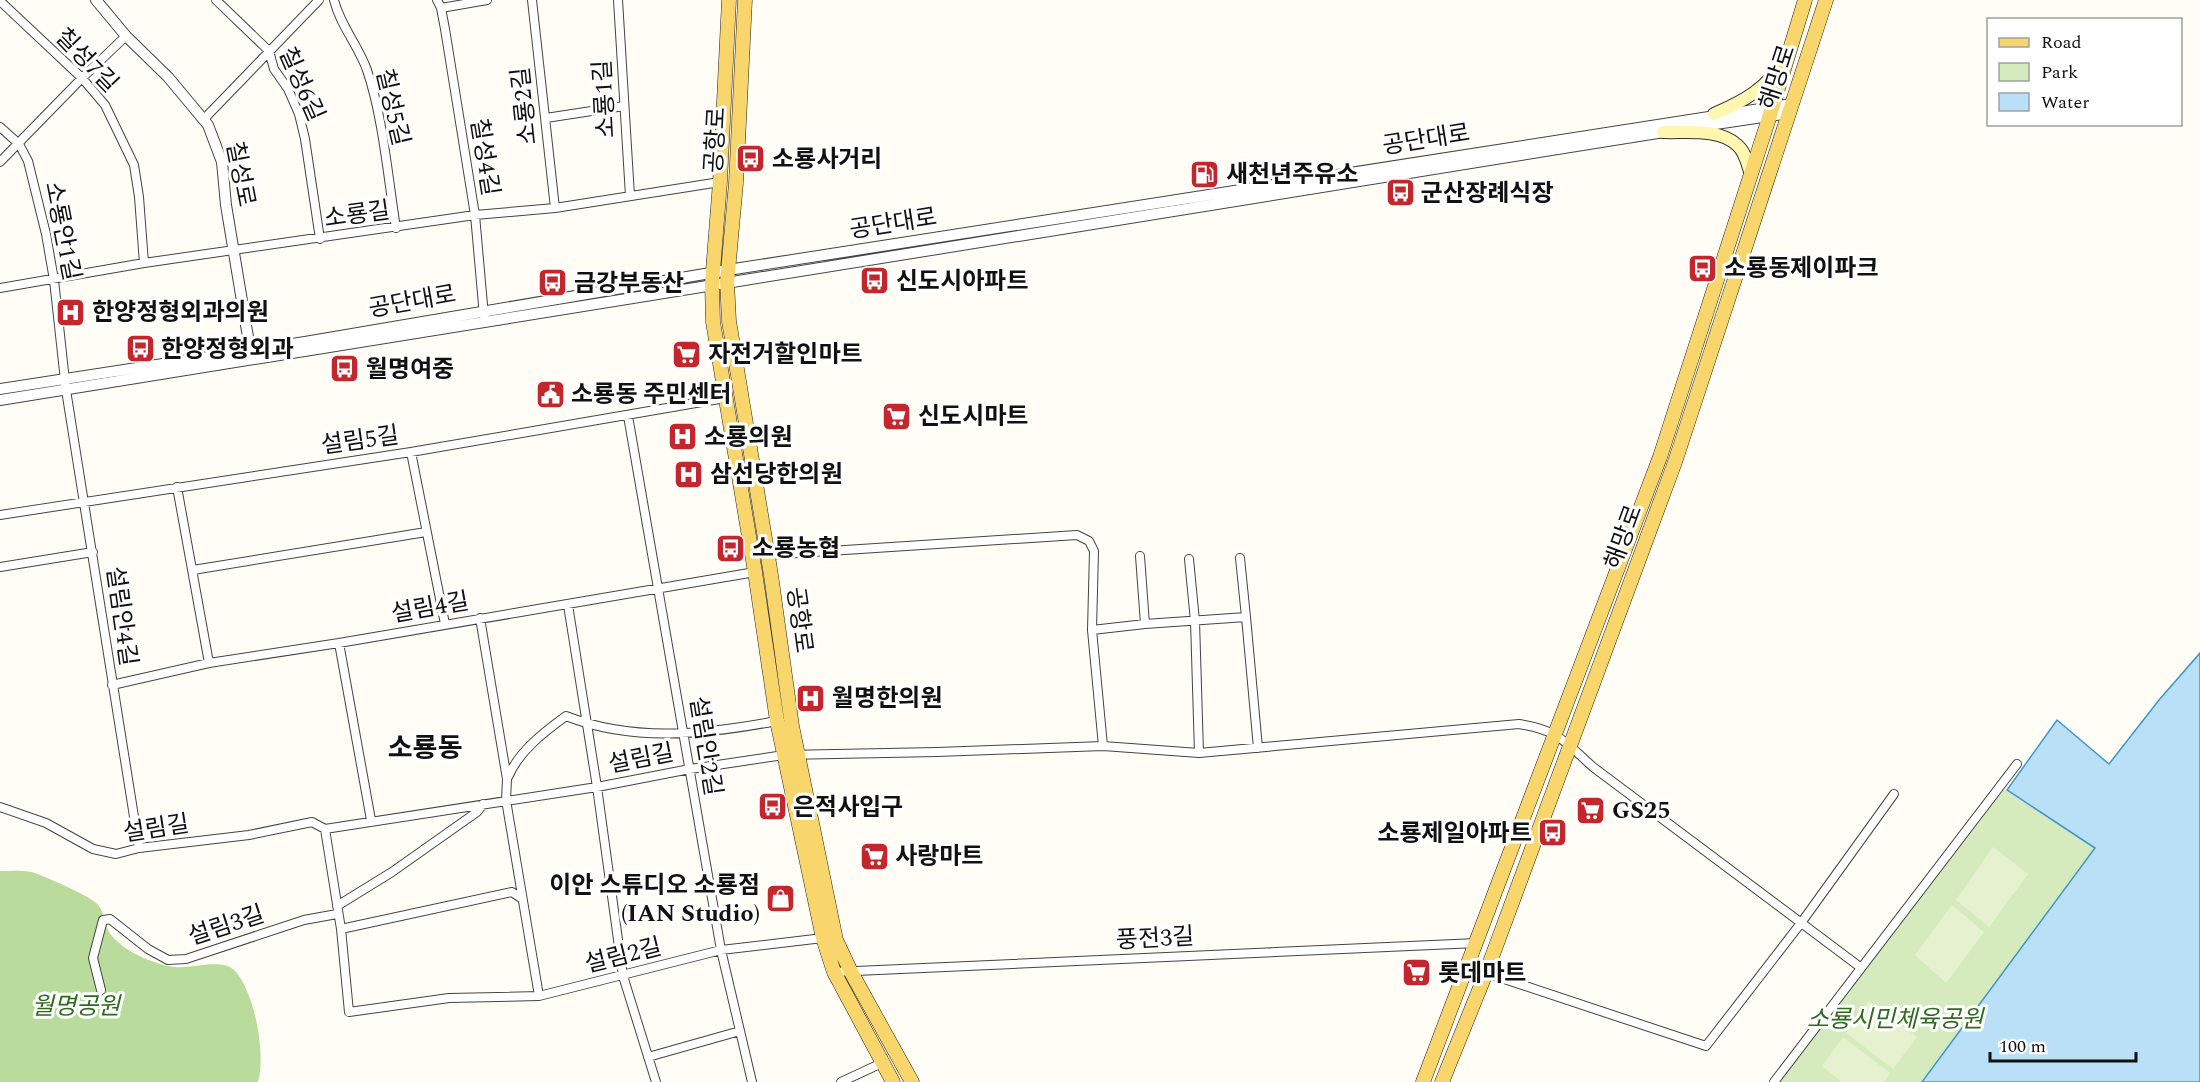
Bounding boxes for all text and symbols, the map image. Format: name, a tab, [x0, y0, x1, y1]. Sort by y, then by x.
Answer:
legend	[1987, 18, 2182, 126]
street label: 칠성7길	[46, 20, 126, 101]
text: Road	[2041, 29, 2082, 56]
street label: 해망로	[1751, 40, 1805, 114]
street label: 칠성6길	[269, 41, 333, 127]
street label: 소룡1길	[585, 59, 625, 139]
text: Park	[2041, 59, 2078, 86]
street label: 칠성5길	[366, 65, 418, 149]
street label: 소룡2길	[503, 65, 547, 147]
text: Water	[2041, 89, 2089, 116]
street label: 공항로	[696, 106, 736, 174]
street label: 공단대로	[1380, 115, 1473, 165]
street label: 칠성4길	[460, 116, 508, 199]
street label: 칠성로	[216, 138, 264, 210]
place label: 소룡사거리	[772, 142, 882, 178]
bus stop icon: 소룡사거리	[735, 143, 767, 175]
place label: 새천년주유소	[1226, 157, 1358, 193]
fuel station icon: 새천년주유소	[1189, 158, 1221, 190]
place label: 군산장례식장	[1421, 176, 1553, 212]
bus stop icon: 군산장례식장	[1384, 177, 1416, 209]
street label: 소룡안1길	[35, 179, 89, 284]
street label: 소룡길	[322, 193, 392, 237]
street label: 공단대로	[847, 199, 940, 249]
place label: 소룡동제이파크	[1724, 251, 1879, 287]
bus stop icon: 소룡동제이파크	[1687, 252, 1719, 284]
place label: 신도시아파트	[896, 264, 1028, 300]
bus stop icon: 신도시아파트	[859, 265, 891, 297]
place label: 금강부동산	[574, 266, 684, 302]
bus stop icon: 금강부동산	[537, 267, 569, 299]
street label: 공단대로	[366, 277, 459, 327]
place label: 한양정형외과의원	[92, 295, 269, 331]
hospital icon: 한양정형외과의원	[55, 296, 87, 328]
place label: 한양정형외과	[161, 332, 293, 368]
bus stop icon: 한양정형외과	[124, 333, 156, 365]
place label: 자전거할인마트	[708, 337, 863, 373]
supermarket icon: 자전거할인마트	[671, 338, 703, 370]
place label: 월명여중	[366, 352, 454, 388]
bus stop icon: 월명여중	[329, 353, 361, 385]
place label: 소룡동 주민센터	[571, 377, 732, 413]
public building icon: 소룡동 주민센터	[534, 378, 566, 410]
place label: 신도시마트	[918, 399, 1028, 435]
supermarket icon: 신도시마트	[881, 400, 913, 432]
street label: 설림5길	[319, 418, 401, 464]
place label: 소룡의원	[704, 420, 792, 456]
hospital icon: 소룡의원	[667, 421, 699, 453]
place label: 삼선당한의원	[710, 457, 842, 493]
hospital icon: 삼선당한의원	[673, 458, 705, 490]
street label: 해망로	[1596, 500, 1652, 575]
place label: 소룡농협	[752, 531, 840, 567]
bus stop icon: 소룡농협	[715, 532, 747, 564]
street label: 설림안4길	[96, 564, 146, 668]
street label: 설림4길	[389, 583, 472, 633]
street label: 공항로	[777, 585, 821, 655]
place label: 월명한의원	[832, 681, 942, 717]
hospital icon: 월명한의원	[795, 682, 827, 714]
street label: 설림안2길	[679, 694, 731, 799]
district label: 소룡동	[388, 728, 462, 770]
street label: 설림길	[605, 735, 677, 783]
place label: 은적사입구	[793, 790, 903, 826]
bus stop icon: 은적사입구	[756, 791, 788, 823]
place label: GS25	[1612, 793, 1671, 829]
supermarket icon: GS25	[1575, 794, 1607, 826]
street label: 설림길	[121, 806, 192, 852]
place label: 소룡제일아파트	[1377, 816, 1532, 852]
bus stop icon: 소룡제일아파트	[1537, 817, 1569, 849]
place label: 사랑마트	[895, 839, 983, 875]
supermarket icon: 사랑마트	[858, 840, 890, 872]
place label: 이안 스튜디오 소룡점 (IAN Studio)	[549, 868, 760, 932]
shop icon: 이안 스튜디오 소룡점 (IAN Studio)	[765, 883, 797, 915]
street label: 설림3길	[184, 897, 269, 955]
street label: 풍전3길	[1115, 919, 1195, 959]
street label: 설림2길	[581, 929, 666, 983]
place label: 롯데마트	[1438, 956, 1526, 992]
supermarket icon: 롯데마트	[1401, 957, 1433, 989]
park label: 월명공원	[32, 989, 122, 1025]
park label: 소룡시민체육공원	[1807, 1002, 1985, 1038]
scale bar	[1990, 1025, 2136, 1063]
text: 100 m	[1999, 1033, 2046, 1060]

